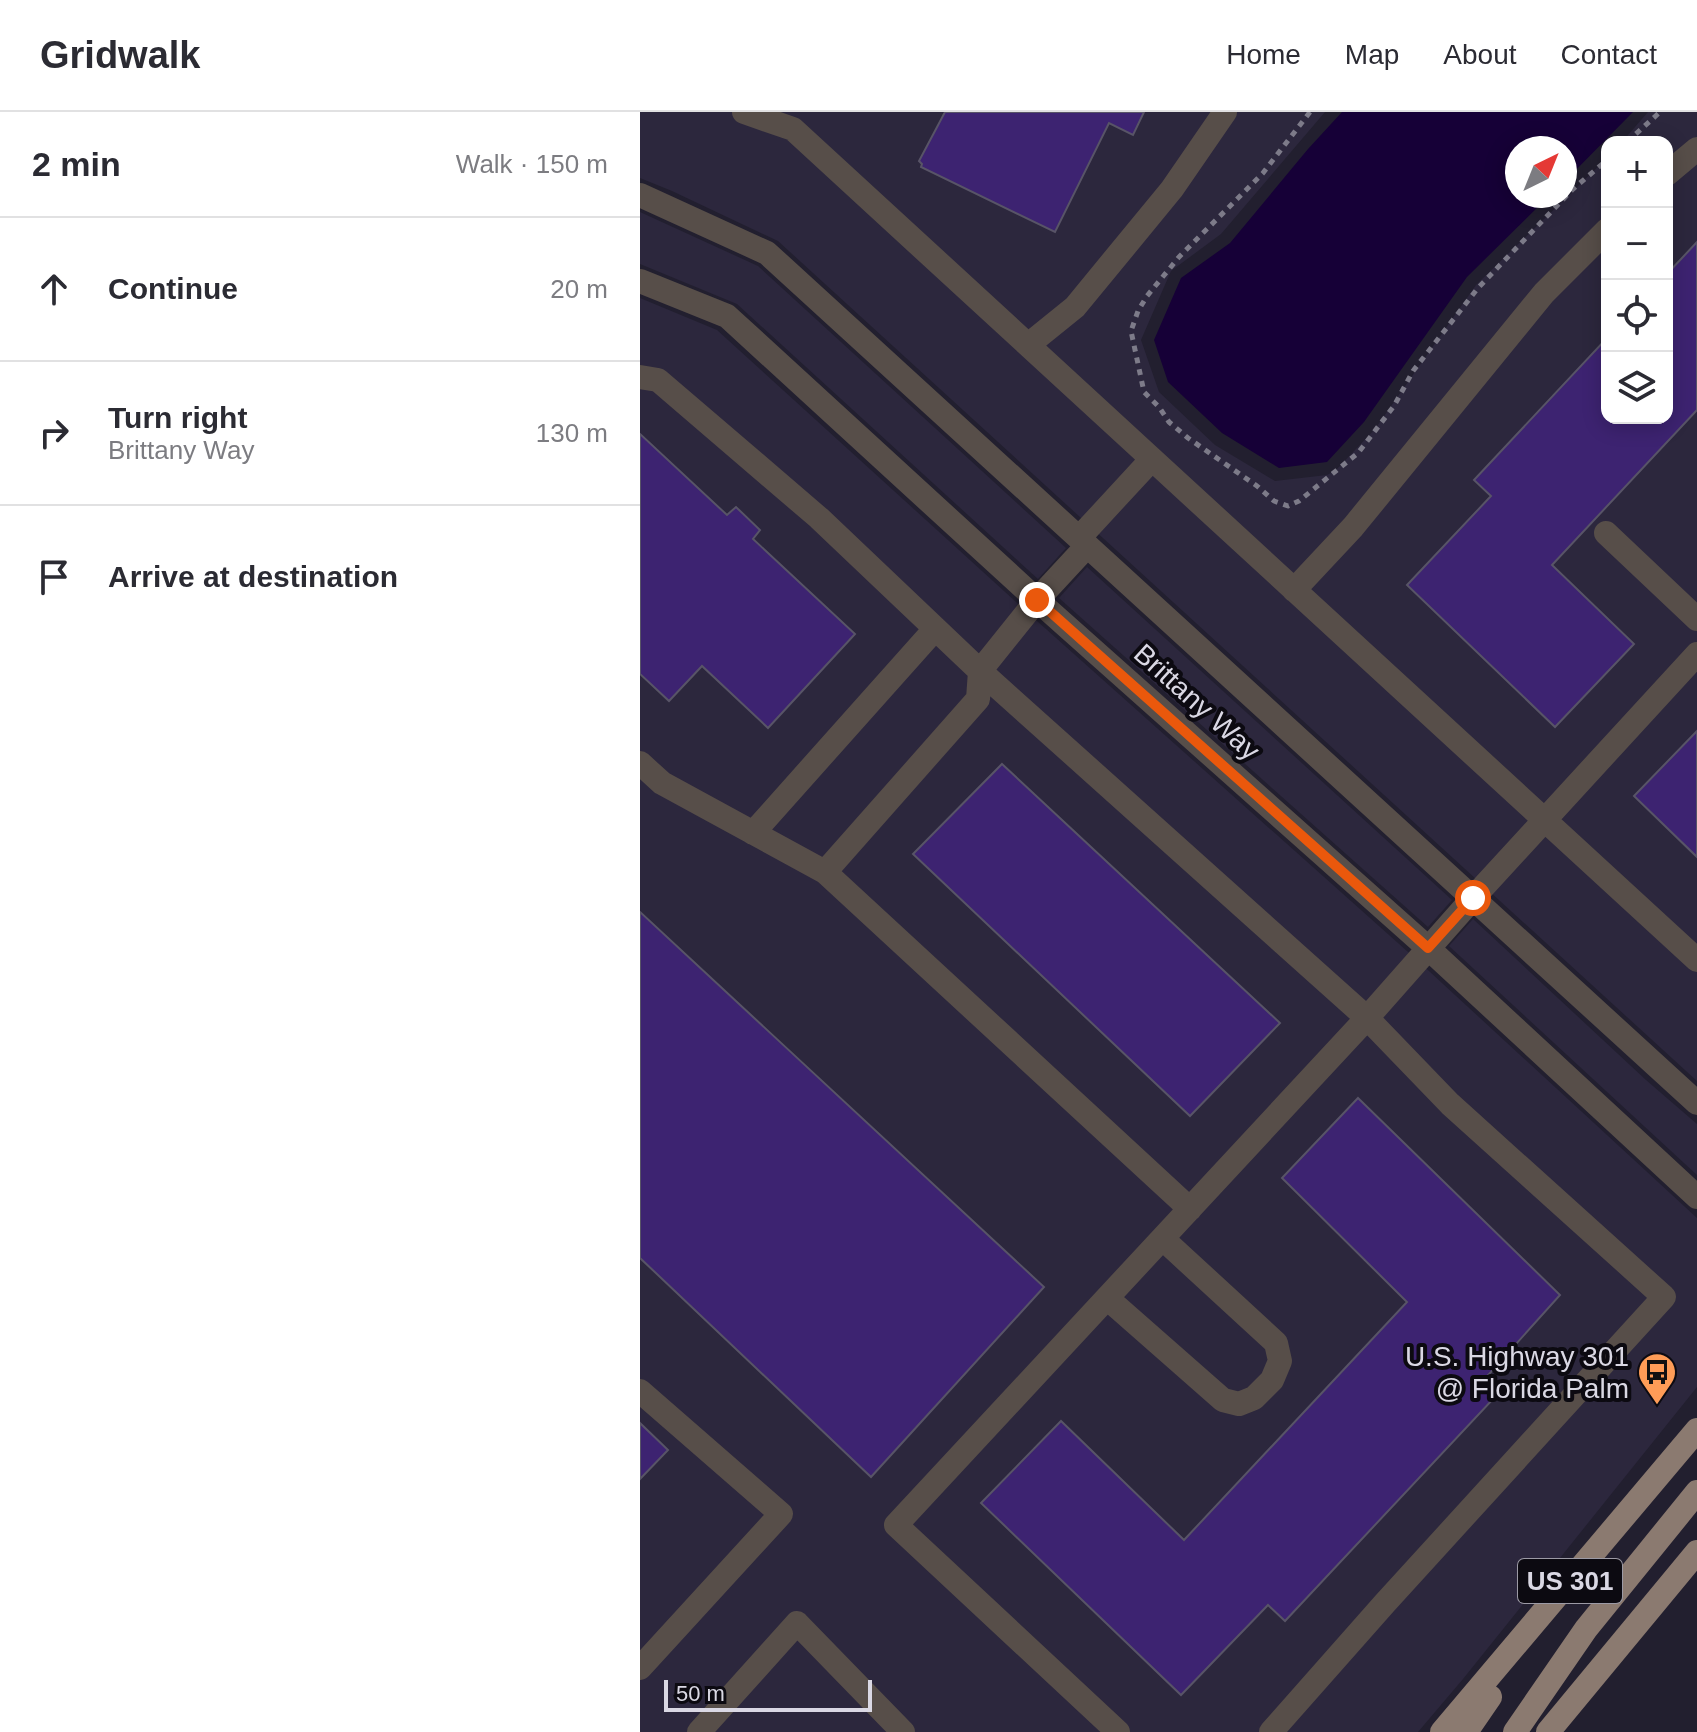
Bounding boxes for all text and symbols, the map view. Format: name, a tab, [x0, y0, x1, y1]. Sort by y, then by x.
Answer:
text: Gridwalk	[40, 34, 201, 76]
text: Home	[1226, 39, 1301, 70]
text: Map	[1345, 39, 1399, 70]
text: About	[1443, 39, 1517, 70]
text: Contact	[1561, 39, 1657, 70]
north arrow	[1505, 136, 1577, 208]
map controls	[1601, 136, 1673, 424]
button: +	[1601, 136, 1673, 208]
text: 2 min	[32, 145, 121, 183]
text: Walk · 150 m	[456, 149, 608, 179]
button: −	[1601, 208, 1673, 280]
icon: ahead	[32, 267, 76, 311]
text: Continue	[108, 272, 238, 305]
text: 20 m	[550, 274, 608, 304]
button: locate	[1601, 280, 1673, 352]
button: layers	[1601, 352, 1673, 424]
text: Turn right	[108, 401, 247, 434]
icon: right	[32, 411, 76, 455]
text: 130 m	[536, 418, 608, 448]
text: Brittany Way	[108, 435, 254, 465]
icon: arrive	[32, 555, 76, 599]
text: Arrive at destination	[108, 560, 398, 593]
route end	[1019, 582, 1055, 618]
street label: Brittany Way	[1128, 638, 1266, 766]
route start	[1455, 880, 1491, 916]
place label: U.S. Highway 301 @ Florida Palm	[1405, 1341, 1629, 1404]
bus stop icon: U.S. Highway 301 @ Florida Palm	[1636, 1351, 1678, 1406]
road number: US 301	[1518, 1559, 1622, 1603]
scale bar	[664, 1676, 872, 1712]
text: 50 m	[676, 1681, 725, 1706]

